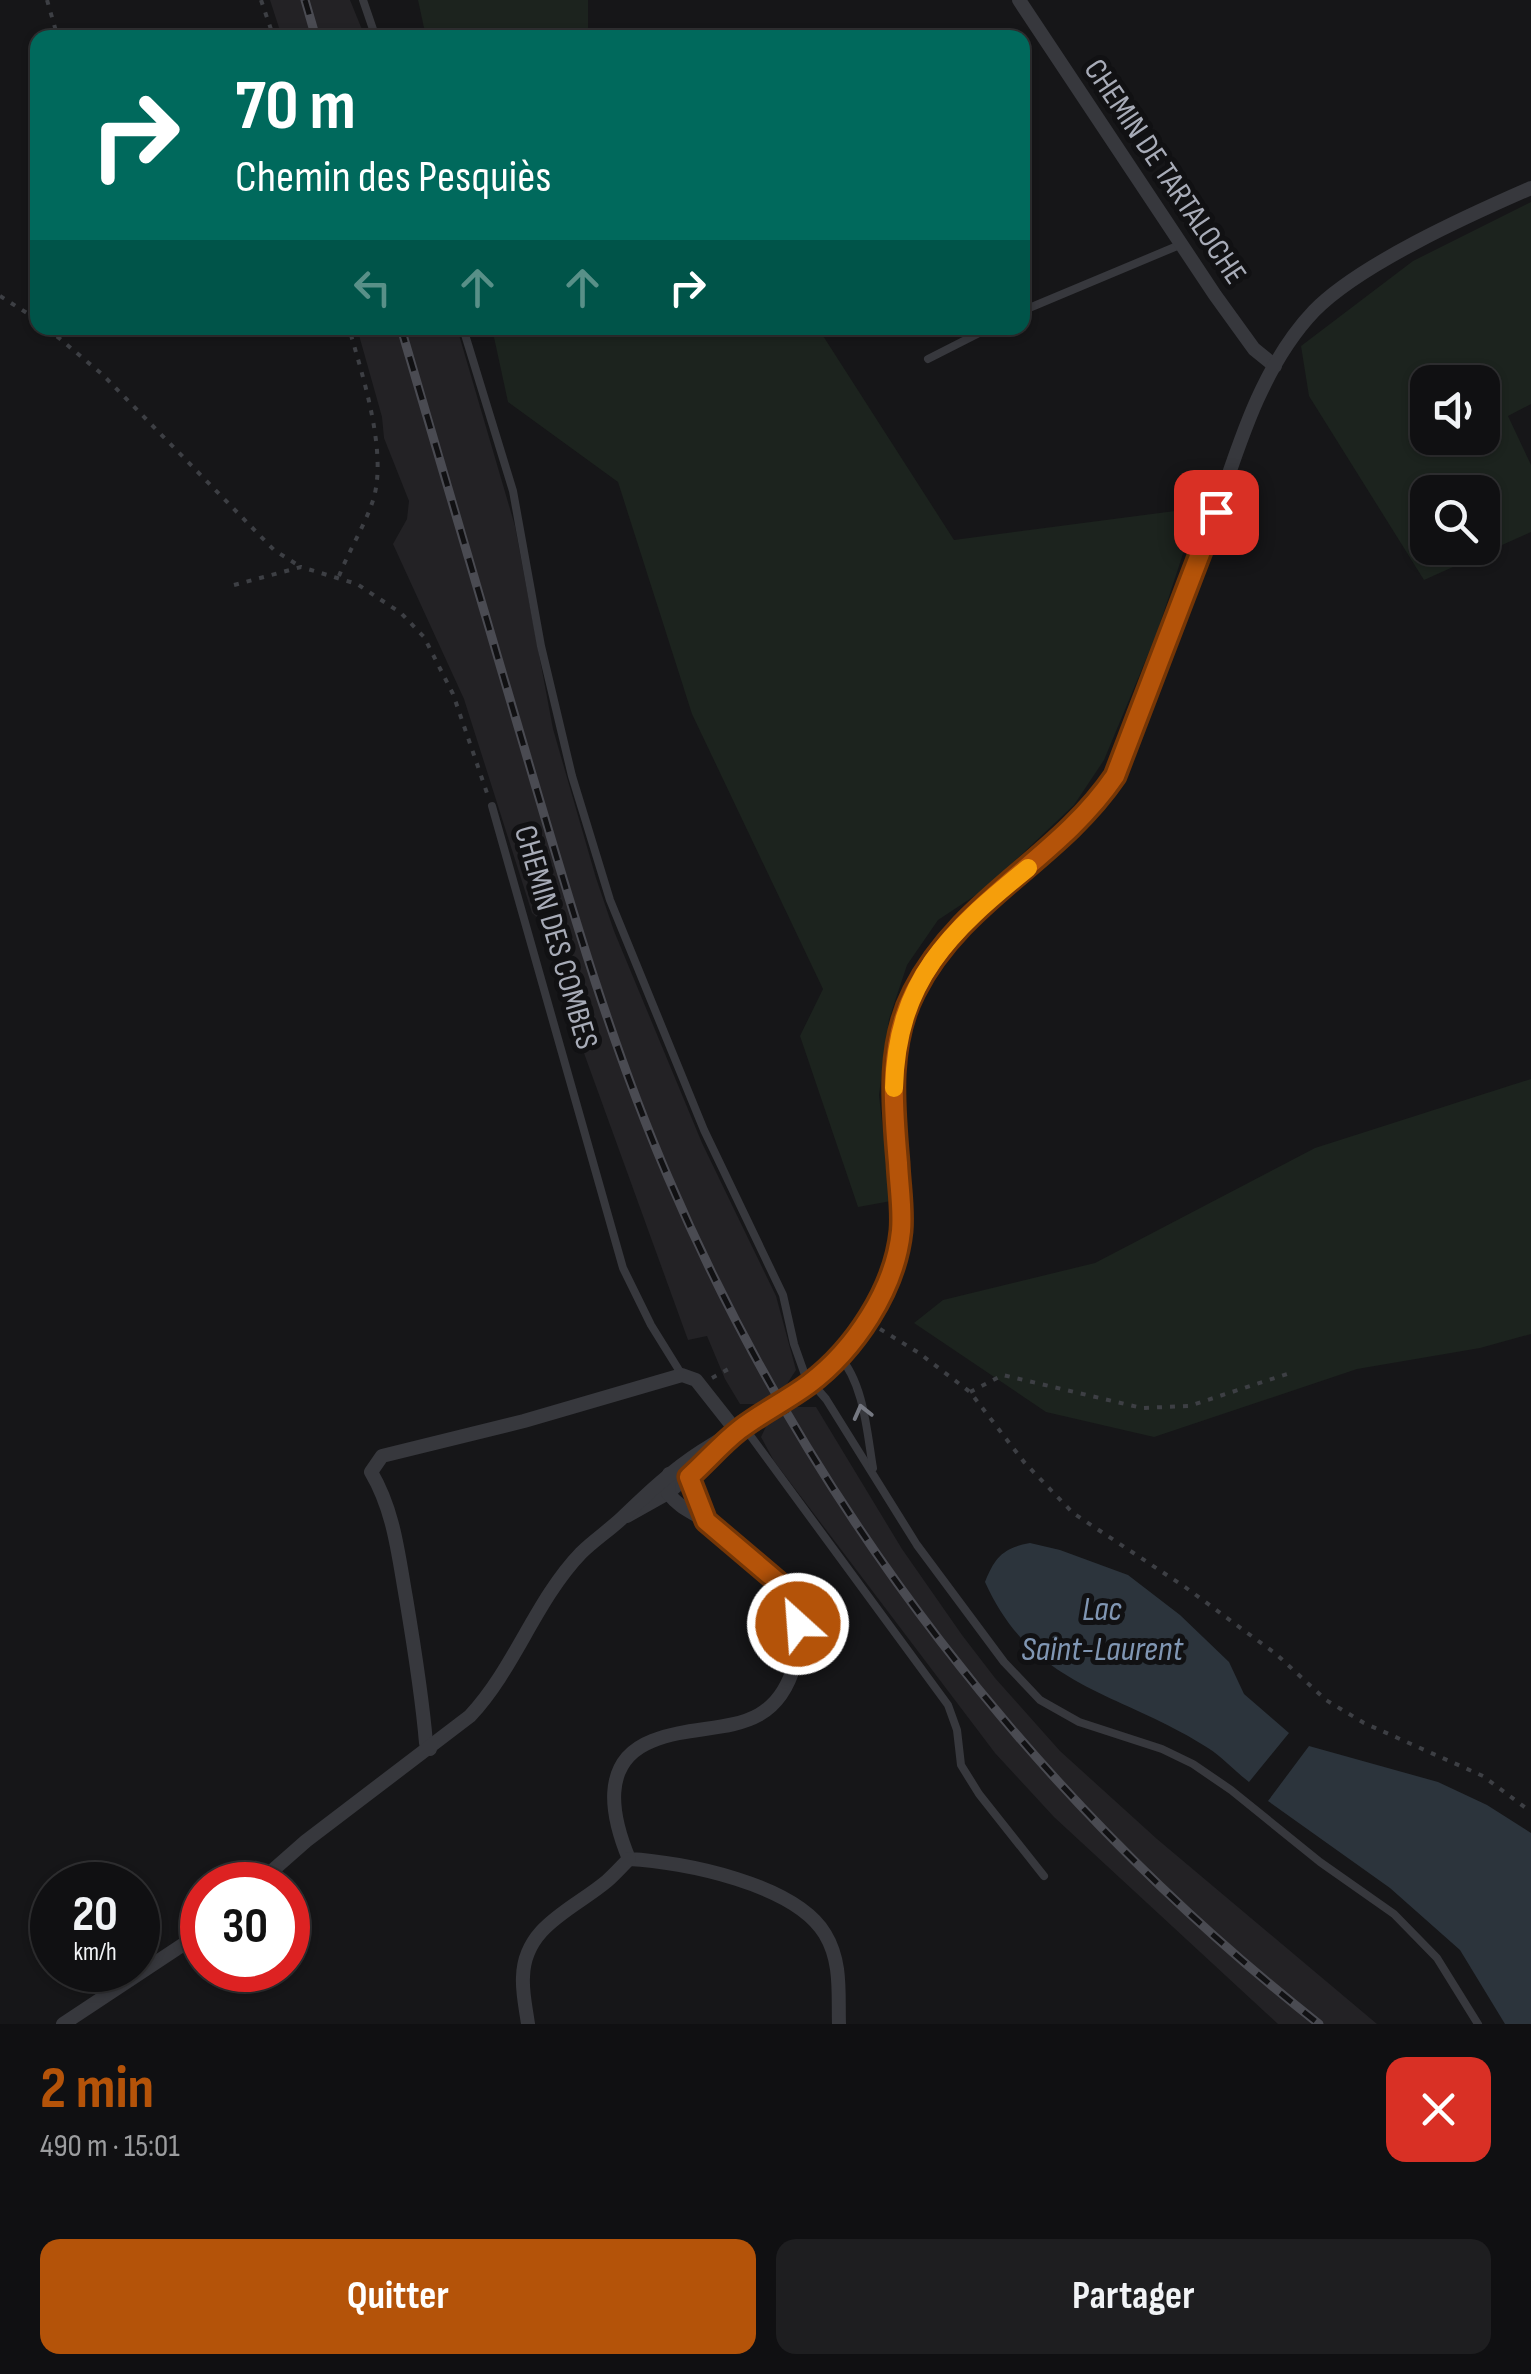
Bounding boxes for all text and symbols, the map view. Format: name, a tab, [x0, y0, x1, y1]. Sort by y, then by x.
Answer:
street label: CHEMIN DE TARTALOCHE	[1075, 52, 1254, 292]
text: 70 m	[235, 65, 356, 149]
icon: right	[70, 70, 200, 200]
text: Chemin des Pesquiès	[235, 150, 551, 205]
icon: left	[345, 260, 400, 315]
icon: ahead	[450, 260, 505, 315]
icon: ahead	[555, 260, 610, 315]
icon: right	[660, 260, 715, 315]
map controls	[1410, 365, 1500, 565]
button: sound	[1410, 365, 1500, 455]
pin	[1174, 470, 1259, 555]
button: search	[1410, 475, 1500, 565]
icon: arrive	[1189, 485, 1244, 540]
street label: CHEMIN DES COMBES	[505, 821, 606, 1054]
one-way arrow	[853, 1404, 874, 1421]
position arrow	[746, 1572, 850, 1676]
water label: Lac Saint-Laurent	[1021, 1588, 1184, 1671]
speed limit sign: 30	[180, 1862, 310, 1992]
text: 20	[72, 1885, 118, 1945]
text: km/h	[73, 1937, 117, 1968]
text: 2 min	[40, 2053, 154, 2125]
button: close	[1386, 2057, 1491, 2162]
text: 490 m · 15:01	[40, 2127, 180, 2166]
button: Quitter	[40, 2239, 756, 2354]
button: Partager	[776, 2239, 1491, 2354]

